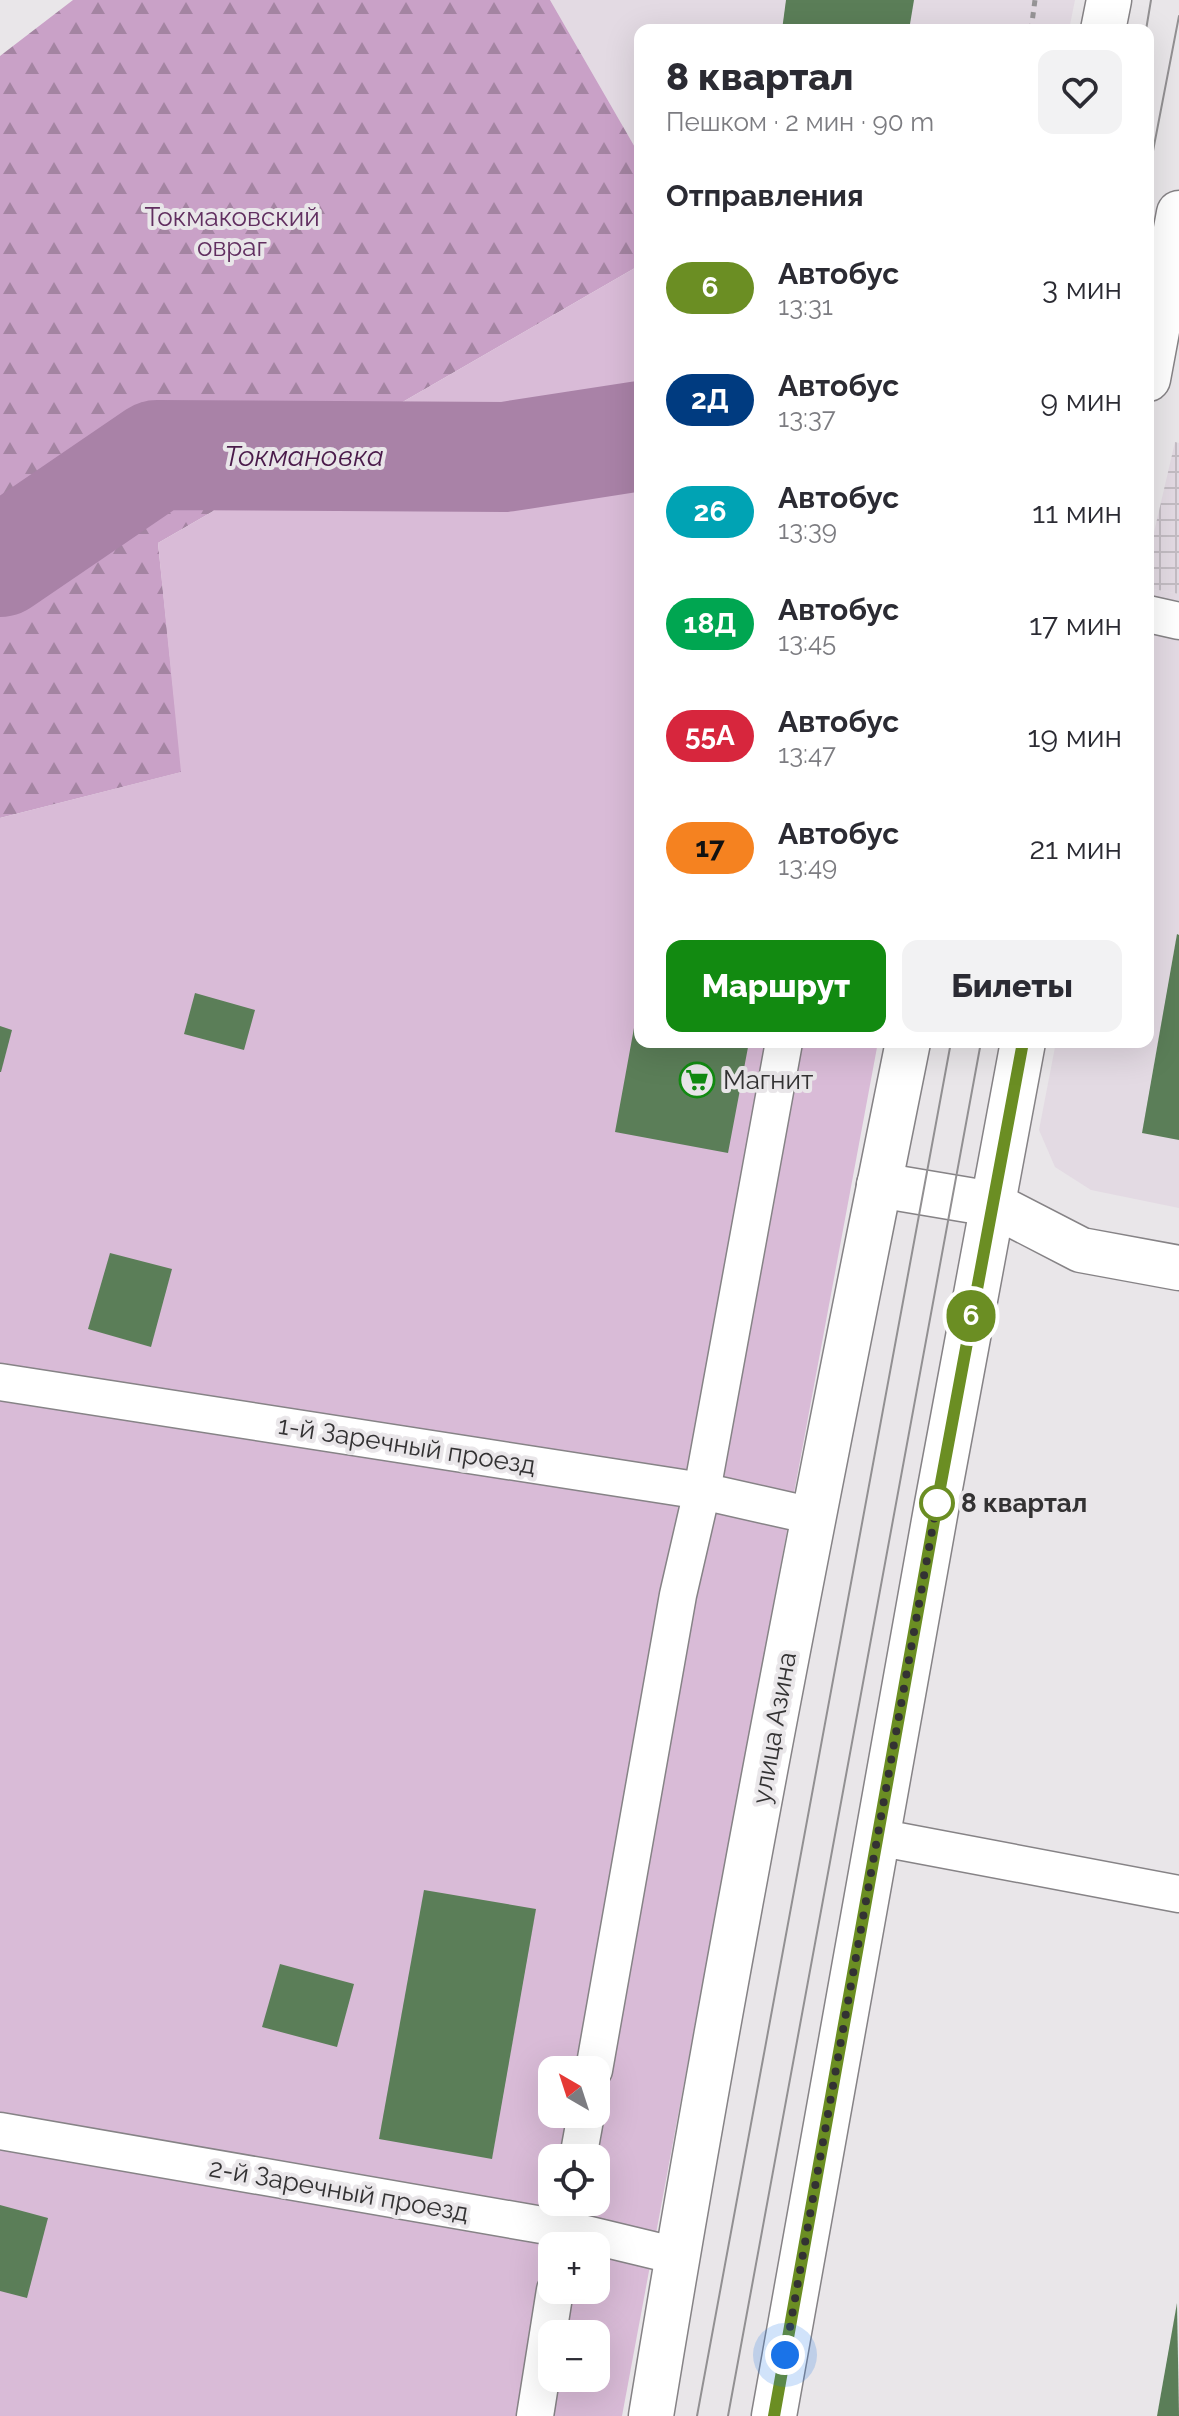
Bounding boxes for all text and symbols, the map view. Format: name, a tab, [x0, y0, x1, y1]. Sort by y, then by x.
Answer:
button: heart	[1038, 50, 1122, 134]
text: 8 квартал	[666, 54, 854, 99]
text: Пешком · 2 мин · 90 m	[666, 107, 934, 137]
text: Отправления	[666, 178, 864, 213]
park label: Токмаковский овраг	[144, 202, 320, 262]
text: Автобус	[778, 256, 899, 291]
text: 6	[702, 271, 719, 304]
text: 3 мин	[1042, 271, 1122, 306]
text: 13:31	[778, 291, 833, 321]
text: Автобус	[778, 368, 899, 403]
text: 2Д	[691, 383, 729, 416]
text: 9 мин	[1040, 383, 1122, 418]
text: 13:37	[778, 403, 836, 433]
water label: Токмановка	[224, 440, 384, 473]
text: Автобус	[778, 480, 899, 515]
text: 26	[694, 495, 726, 528]
text: 11 мин	[1032, 495, 1122, 530]
text: 13:39	[778, 515, 837, 545]
text: Автобус	[778, 592, 899, 627]
text: 18Д	[684, 607, 736, 640]
text: 17 мин	[1029, 607, 1122, 642]
text: 13:45	[778, 627, 836, 657]
text: Автобус	[778, 704, 899, 739]
text: 55А	[685, 719, 735, 752]
text: 19 мин	[1028, 719, 1122, 754]
text: 13:47	[778, 739, 836, 769]
text: Автобус	[778, 816, 899, 851]
text: 17	[695, 831, 725, 864]
text: 21 мин	[1030, 831, 1122, 866]
text: 13:49	[778, 851, 837, 881]
button: Маршрут	[666, 940, 886, 1032]
button: Билеты	[902, 940, 1122, 1032]
supermarket icon: Магнит	[678, 1061, 716, 1099]
place label: Магнит	[723, 1065, 813, 1095]
line badge: 6	[945, 1290, 997, 1342]
text: 6	[963, 1299, 980, 1332]
street label: 1-й Заречный проезд	[276, 1410, 538, 1480]
marker: 8 квартал	[920, 1486, 954, 1520]
place label: 8 квартал	[961, 1488, 1087, 1518]
street label: улица Азина	[746, 1650, 802, 1806]
north arrow	[538, 2056, 610, 2128]
map controls	[538, 2056, 610, 2392]
button: locate	[538, 2144, 610, 2216]
street label: 2-й Заречный проезд	[207, 2152, 471, 2228]
button: +	[538, 2232, 610, 2304]
button: −	[538, 2320, 610, 2392]
your location	[765, 2335, 805, 2375]

